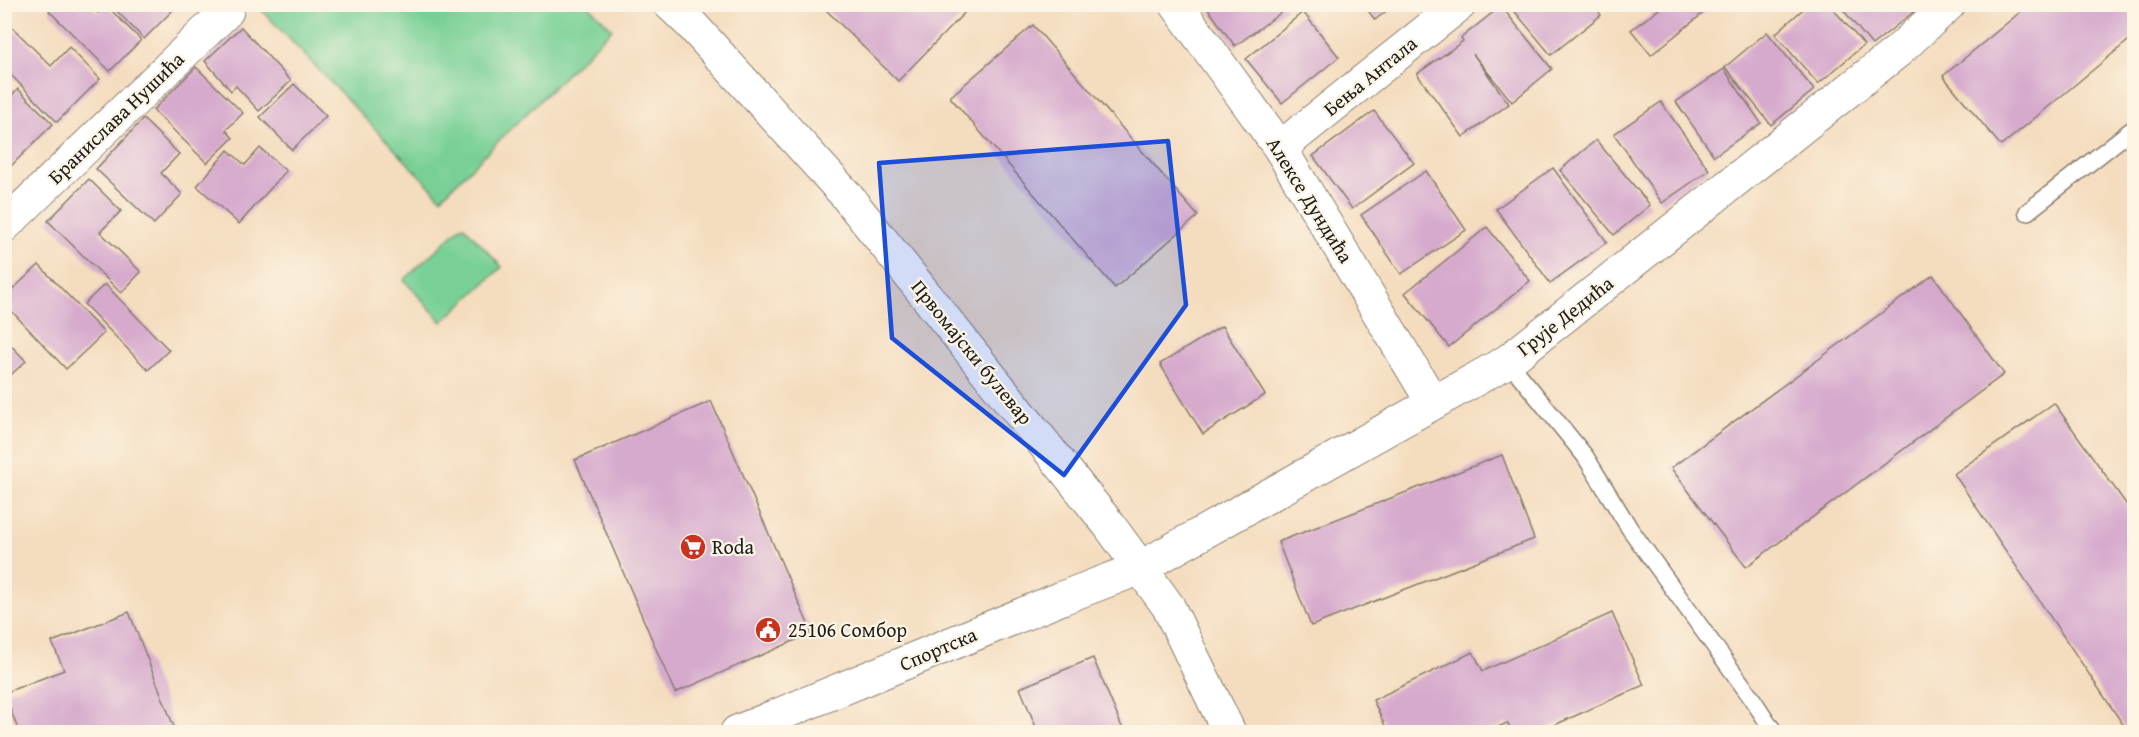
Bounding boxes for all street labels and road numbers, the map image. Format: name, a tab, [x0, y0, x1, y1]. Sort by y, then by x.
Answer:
street label: Бења Антала	[1317, 28, 1423, 122]
street label: Бранислава Нушића	[41, 45, 191, 190]
street label: Алексе Дундића	[1260, 131, 1361, 269]
street label: Грује Дедића	[1510, 268, 1620, 363]
street label: Првомајски булевар	[905, 273, 1040, 431]
street label: Спортска	[895, 619, 981, 678]

